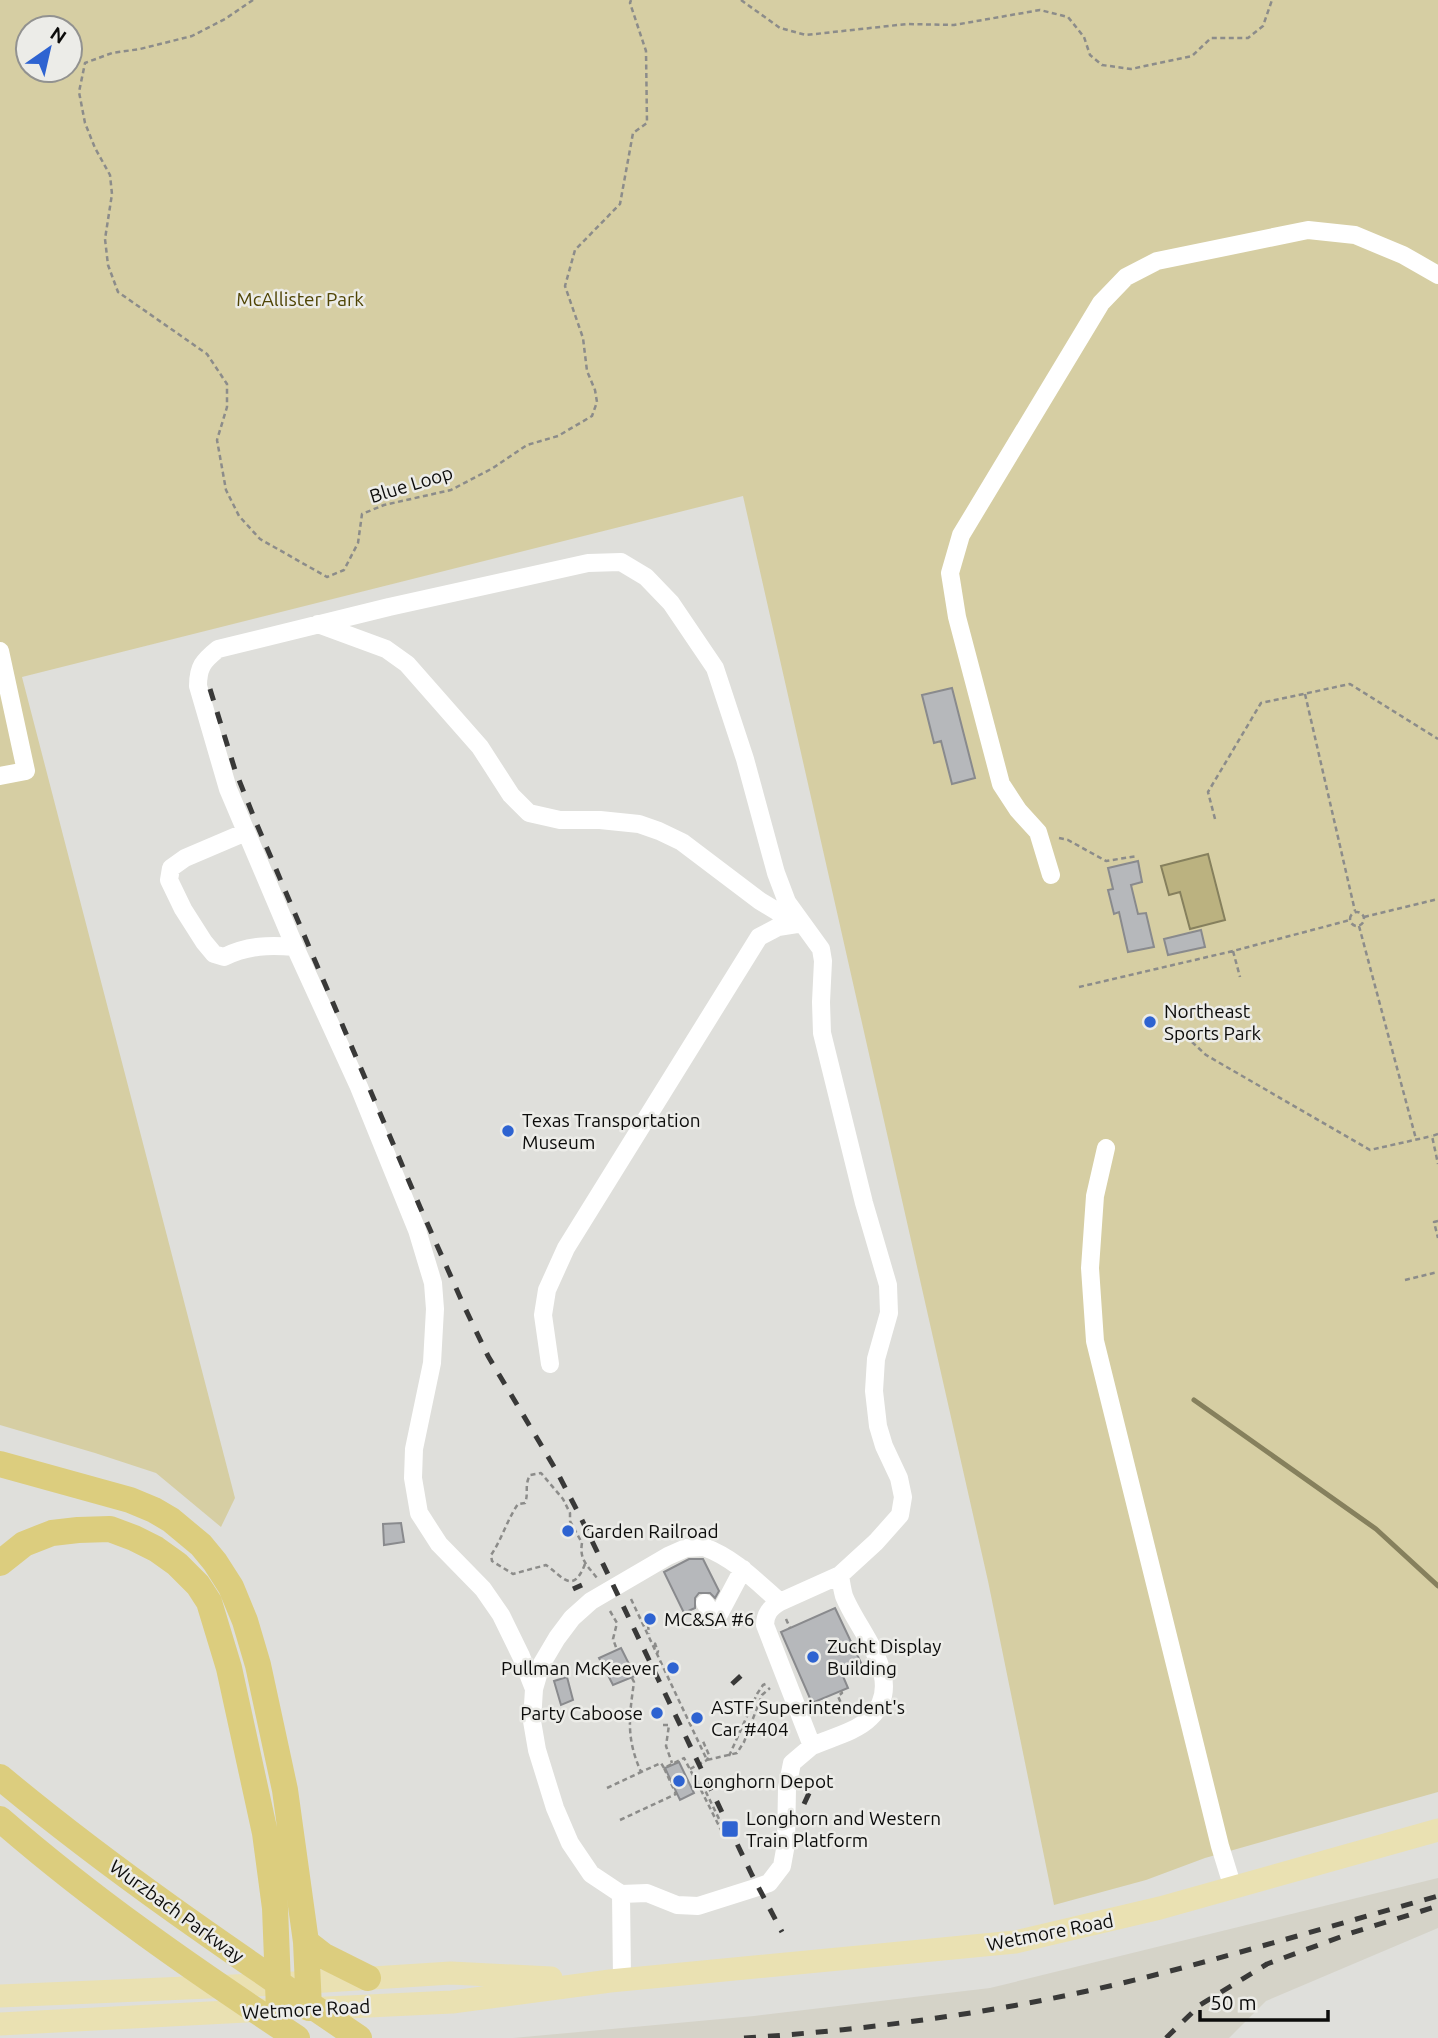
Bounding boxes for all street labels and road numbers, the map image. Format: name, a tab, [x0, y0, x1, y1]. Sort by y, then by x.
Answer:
street label: Blue Loop	[367, 461, 455, 507]
street label: Wurzbach Parkway	[106, 1855, 248, 1967]
street label: Wetmore Road	[985, 1909, 1115, 1955]
street label: Wetmore Road	[241, 1995, 371, 2023]

